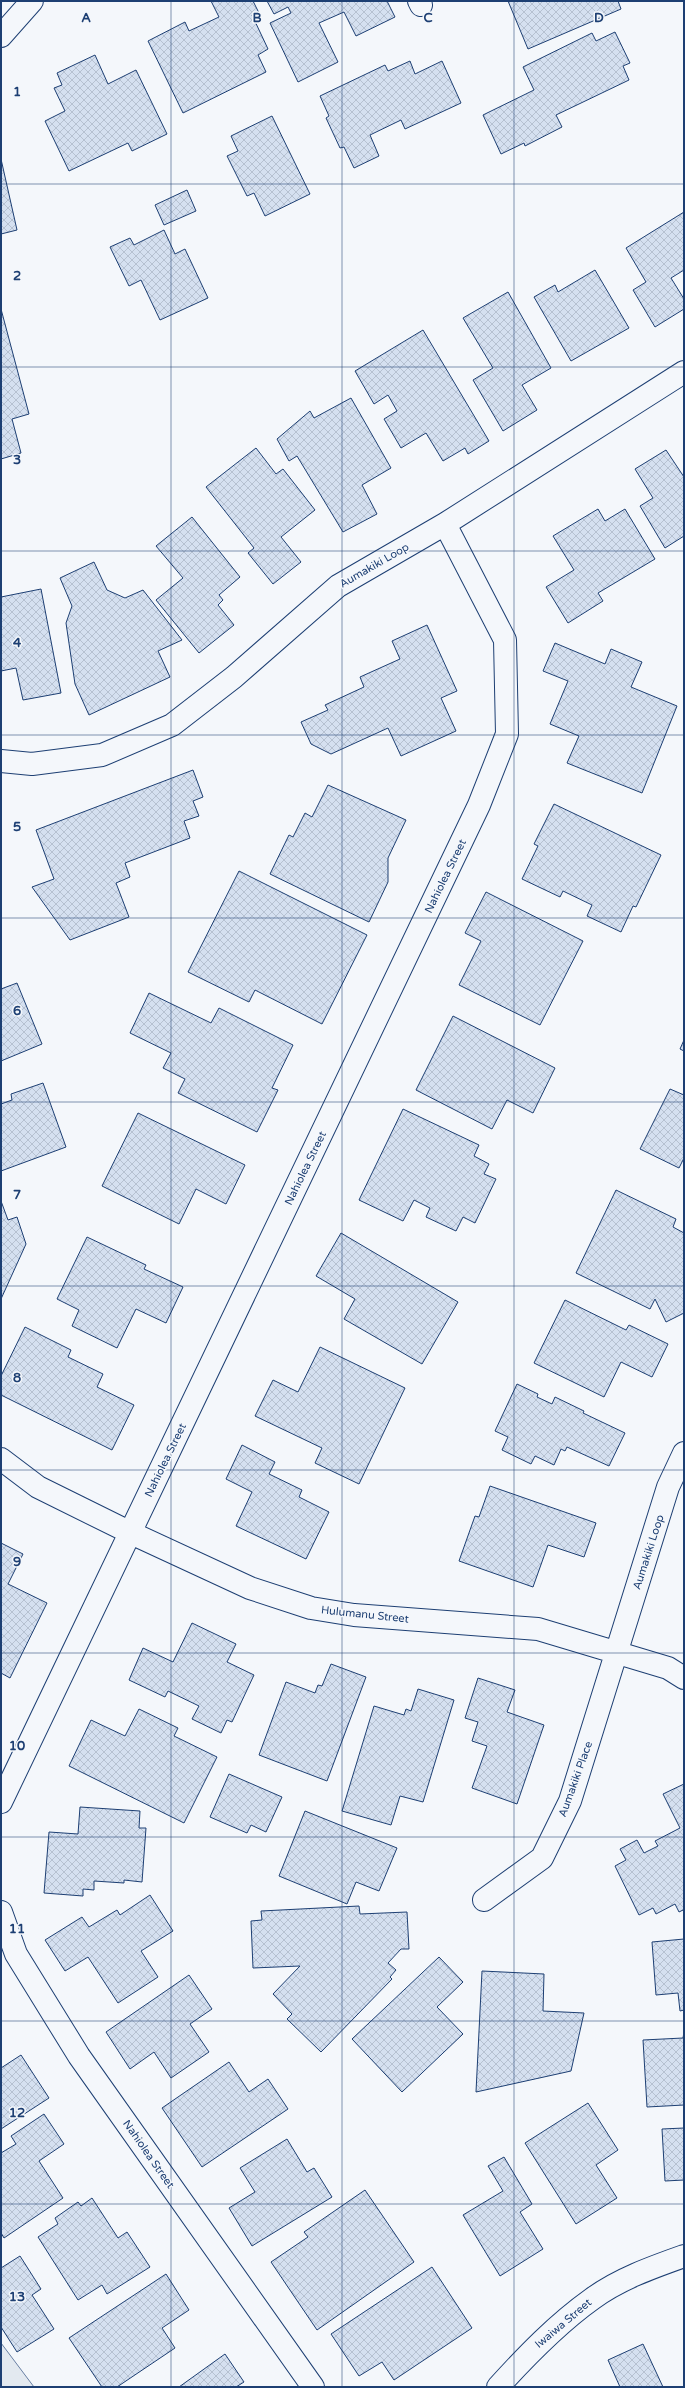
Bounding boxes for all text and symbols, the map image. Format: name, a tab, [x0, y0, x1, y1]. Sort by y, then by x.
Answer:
text: A	[81, 10, 91, 26]
text: B	[252, 10, 262, 26]
text: C	[423, 10, 433, 26]
text: D	[594, 10, 604, 26]
text: 1	[13, 84, 21, 100]
text: 2	[13, 268, 21, 284]
text: 3	[13, 452, 21, 468]
street label: Aumakiki Loop	[337, 540, 411, 591]
text: 4	[13, 635, 22, 651]
text: 5	[13, 819, 21, 835]
street label: Nahiolea Street	[422, 837, 469, 915]
text: 6	[13, 1003, 21, 1019]
street label: Nahiolea Street	[282, 1129, 329, 1207]
text: 7	[13, 1187, 21, 1203]
text: 8	[13, 1370, 21, 1386]
street label: Nahiolea Street	[142, 1421, 189, 1499]
street label: Aumakiki Loop	[630, 1513, 667, 1591]
text: 9	[13, 1554, 21, 1570]
street label: Hulumanu Street	[320, 1603, 410, 1626]
text: 10	[9, 1738, 25, 1754]
street label: Aumakiki Place	[556, 1740, 595, 1819]
text: 11	[9, 1921, 25, 1937]
text: 12	[9, 2105, 25, 2121]
street label: Nahiolea Street	[120, 2118, 177, 2191]
text: 13	[9, 2289, 25, 2305]
street label: Iwaiwa Street	[532, 2296, 594, 2351]

